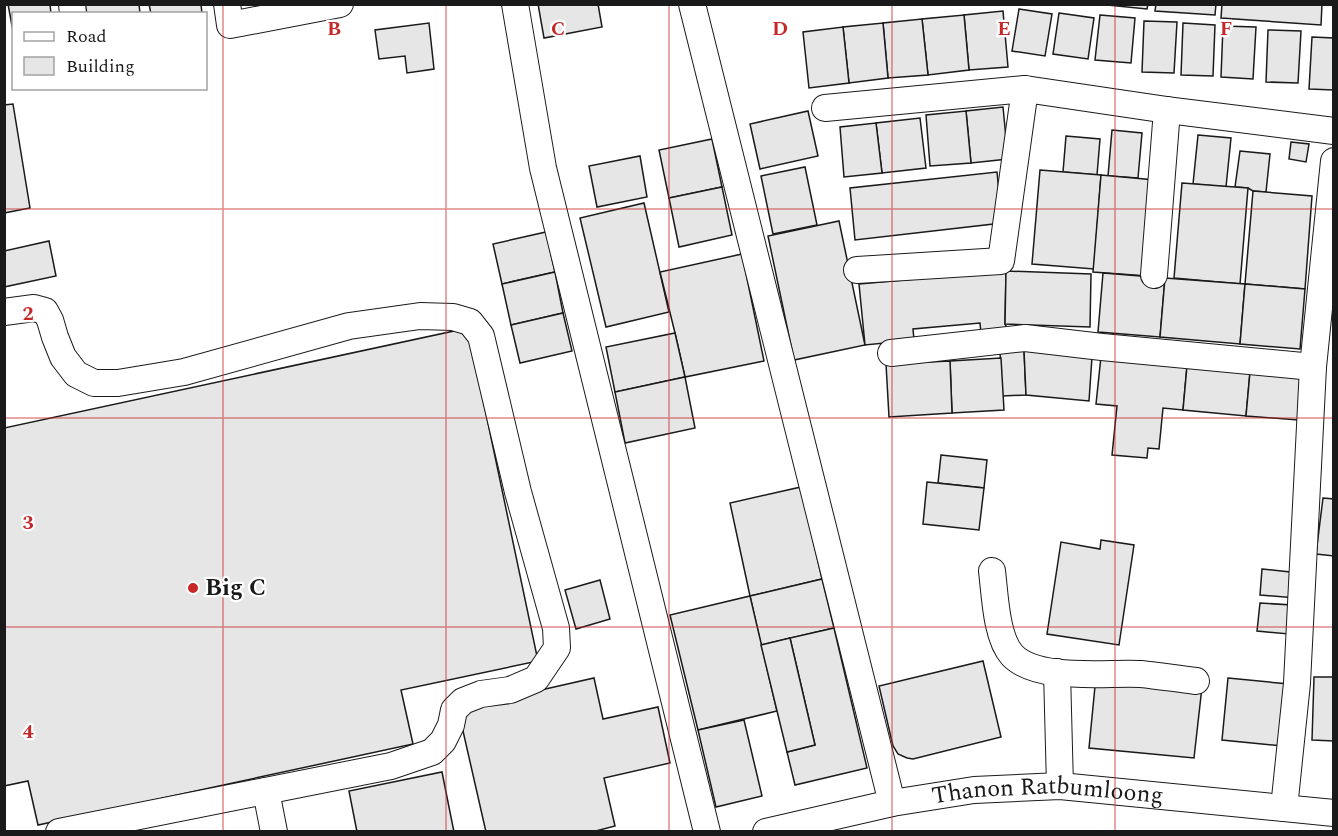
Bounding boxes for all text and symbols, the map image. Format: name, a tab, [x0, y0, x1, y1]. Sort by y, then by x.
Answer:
legend	[12, 12, 207, 90]
text: B	[327, 14, 341, 44]
text: C	[551, 14, 565, 44]
text: D	[772, 14, 788, 44]
text: E	[997, 14, 1011, 44]
text: F	[1220, 14, 1232, 44]
text: Road	[66, 23, 107, 50]
text: Building	[66, 53, 135, 80]
text: 2	[22, 299, 34, 329]
text: 3	[22, 508, 34, 538]
place label: Big C	[205, 570, 266, 606]
marker: Big C	[186, 581, 200, 595]
text: 4	[22, 717, 34, 747]
street label: Thanon Ratbumloong	[929, 768, 1165, 814]

